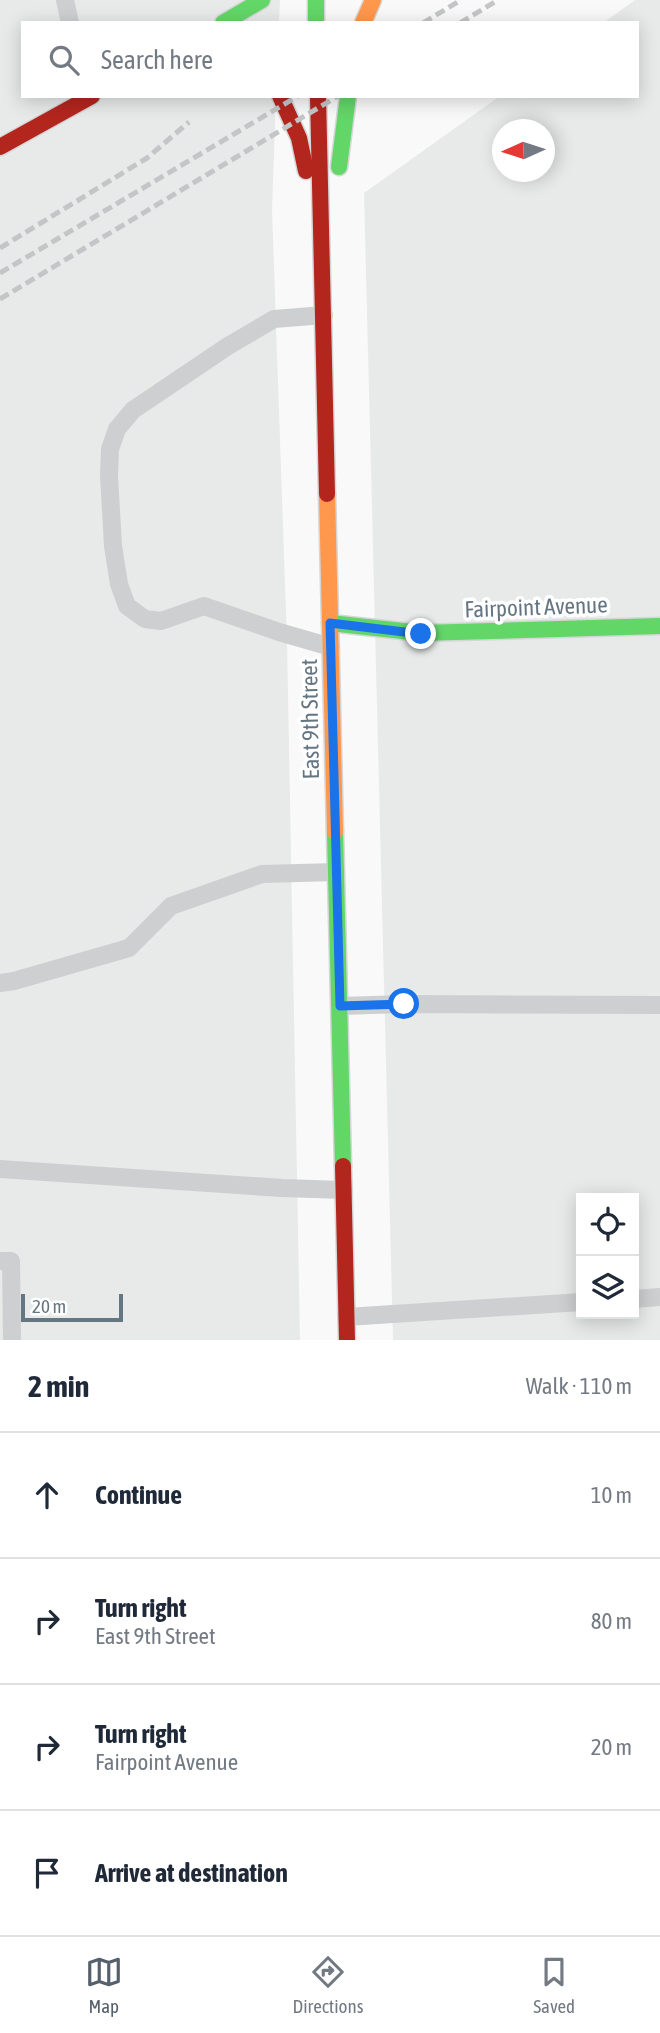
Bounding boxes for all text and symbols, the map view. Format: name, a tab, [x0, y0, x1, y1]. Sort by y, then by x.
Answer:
search box	[21, 21, 639, 98]
icon: search	[45, 41, 83, 79]
text: Search here	[101, 45, 213, 75]
north arrow	[492, 119, 555, 182]
street label: Fairpoint Avenue	[464, 592, 608, 622]
route end	[405, 618, 436, 649]
street label: East 9th Street	[296, 658, 324, 780]
route start	[388, 988, 419, 1019]
map controls	[576, 1193, 639, 1319]
button: locate	[576, 1193, 639, 1256]
button: layers	[576, 1256, 639, 1319]
scale bar	[21, 1291, 122, 1323]
text: 20 m	[32, 1295, 66, 1317]
text: 2 min	[28, 1369, 89, 1403]
text: Walk · 110 m	[526, 1373, 632, 1399]
icon: ahead	[28, 1476, 66, 1514]
text: Continue	[95, 1480, 182, 1510]
text: 10 m	[591, 1482, 632, 1508]
text: Turn right	[95, 1593, 186, 1623]
icon: right	[28, 1602, 66, 1640]
text: 80 m	[591, 1608, 632, 1634]
text: East 9th Street	[95, 1623, 216, 1649]
text: Turn right	[95, 1719, 186, 1749]
icon: right	[28, 1728, 66, 1766]
text: 20 m	[591, 1734, 632, 1760]
text: Fairpoint Avenue	[95, 1749, 238, 1775]
icon: arrive	[28, 1854, 66, 1892]
text: Arrive at destination	[95, 1858, 288, 1888]
tab: Map	[85, 1953, 123, 2017]
tab: Directions	[293, 1953, 363, 2017]
tab: Saved	[533, 1953, 575, 2017]

